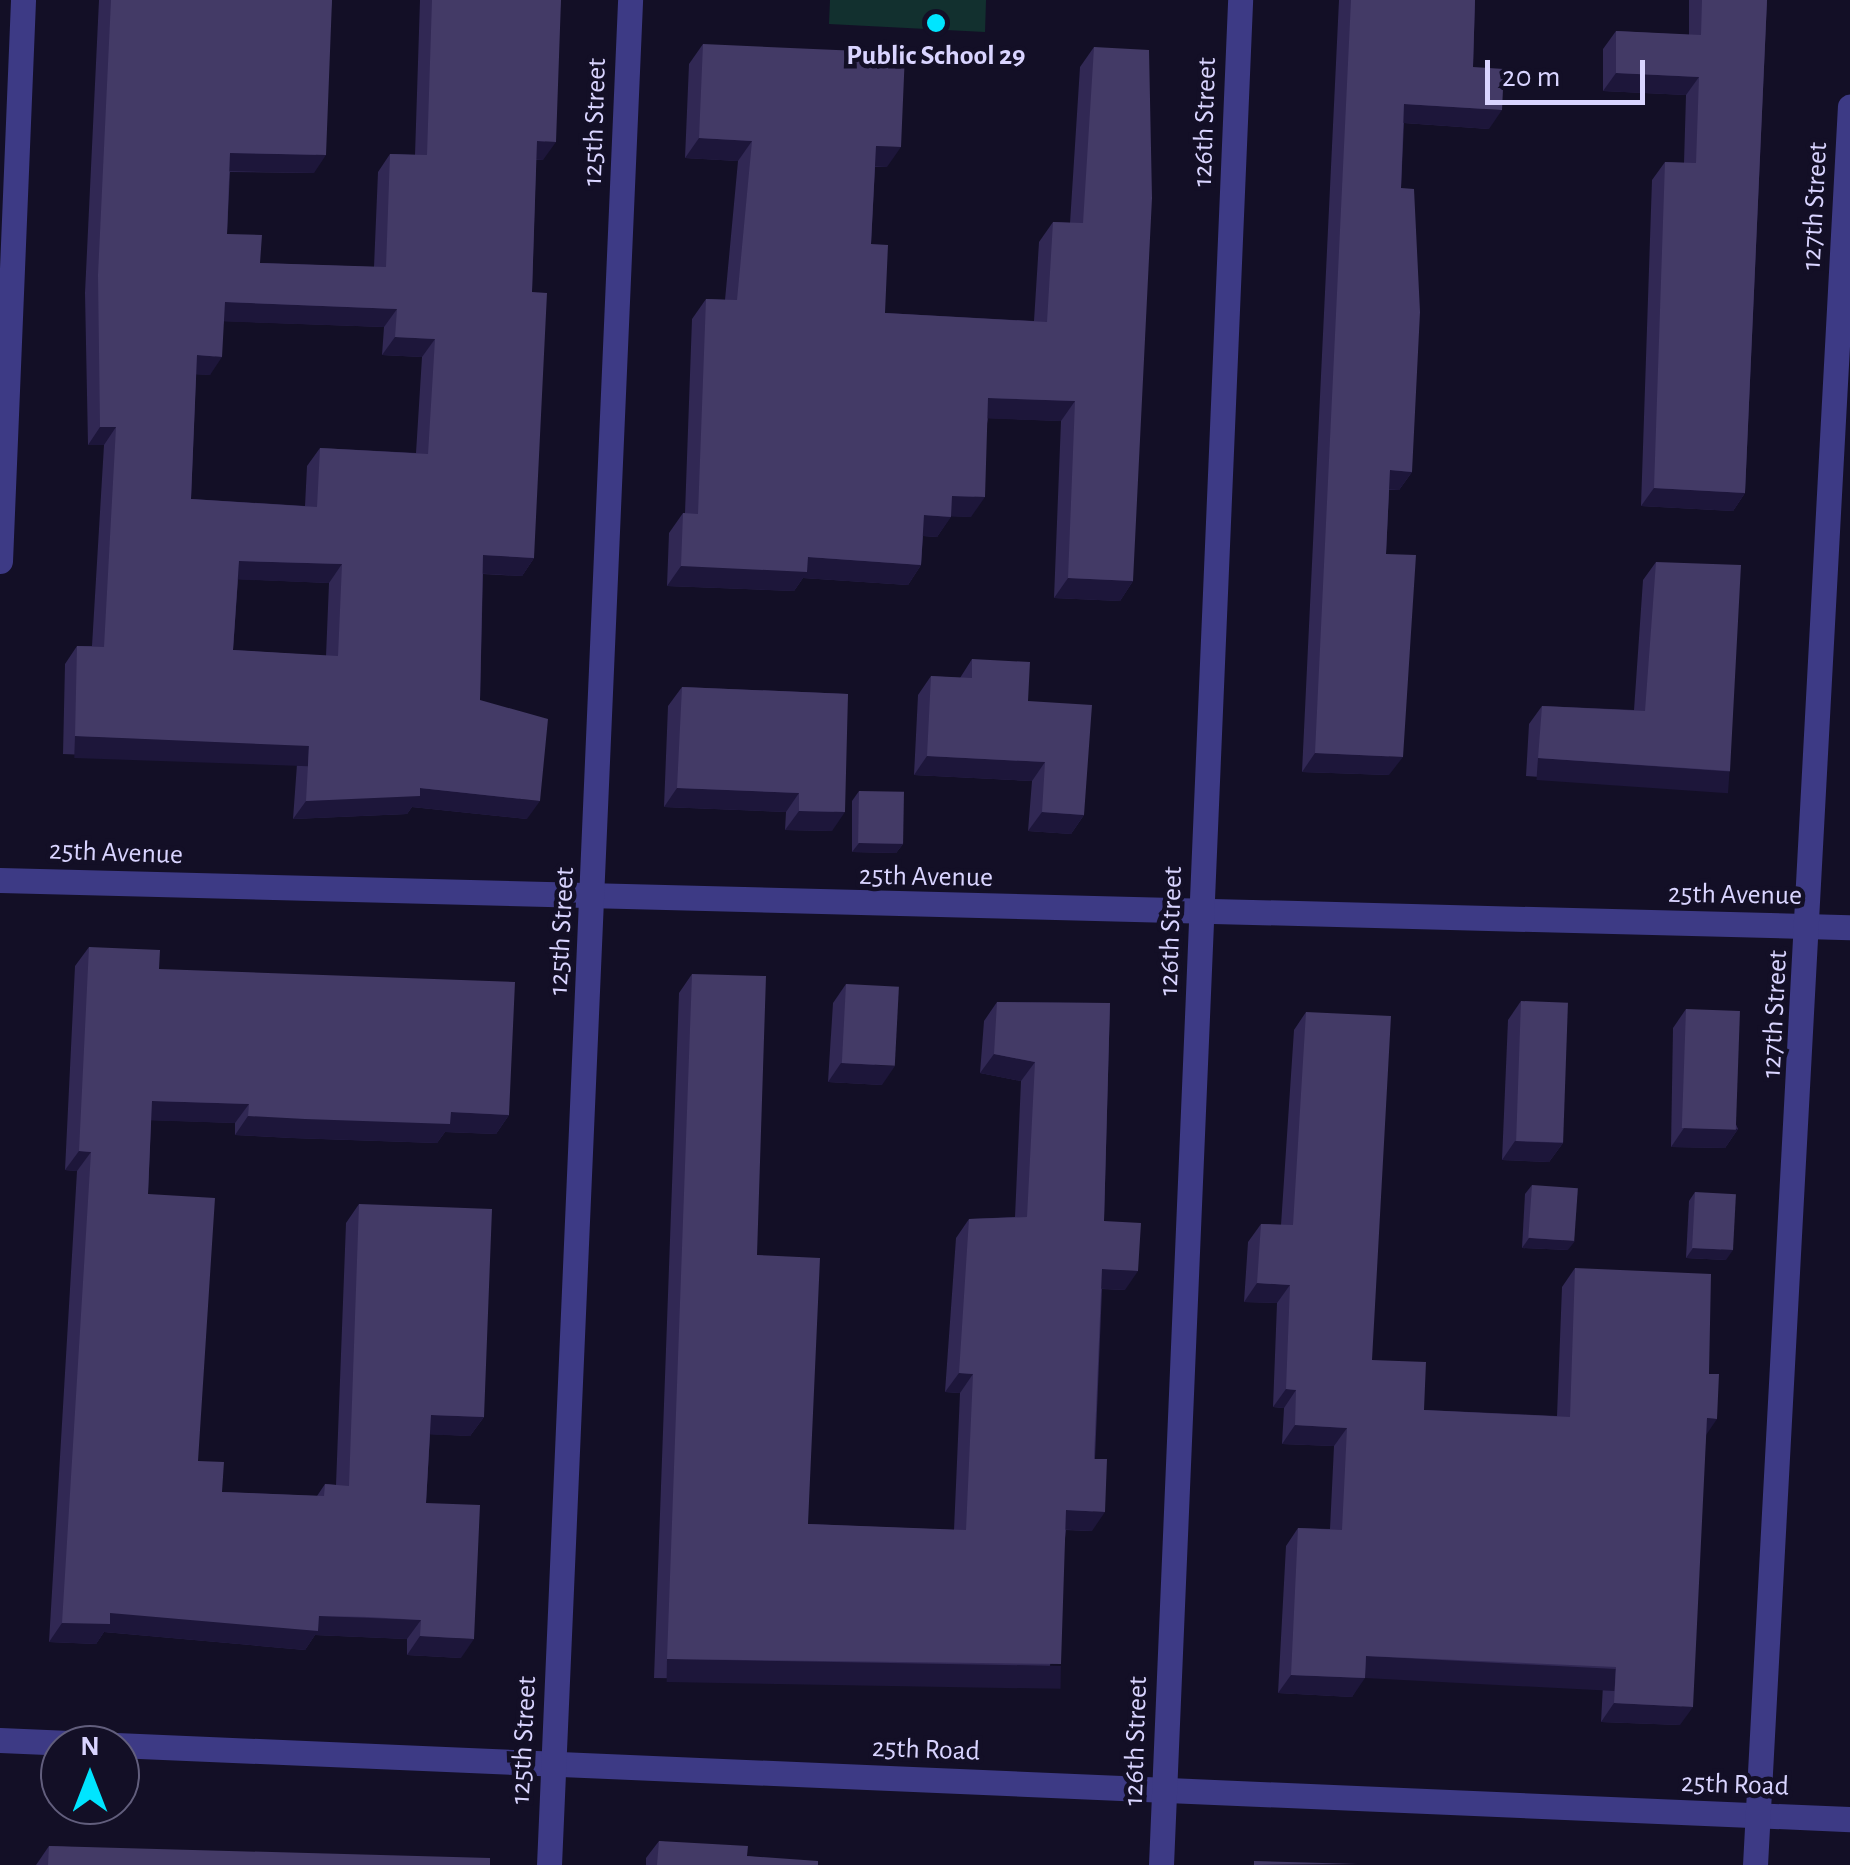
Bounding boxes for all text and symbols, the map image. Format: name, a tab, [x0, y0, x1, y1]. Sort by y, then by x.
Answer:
marker: Public School 29	[925, 12, 947, 34]
place label: Public School 29	[846, 39, 1026, 73]
scale bar	[1490, 40, 1650, 102]
street label: 125th Street	[576, 57, 614, 187]
street label: 126th Street	[1186, 57, 1224, 187]
text: 20 m	[1502, 62, 1560, 92]
street label: 127th Street	[1795, 141, 1835, 271]
street label: 25th Avenue	[48, 834, 184, 872]
street label: 25th Avenue	[859, 859, 993, 895]
street label: 125th Street	[542, 866, 582, 996]
street label: 126th Street	[1152, 866, 1190, 996]
street label: 25th Avenue	[1668, 877, 1802, 913]
street label: 127th Street	[1755, 949, 1795, 1079]
street label: 125th Street	[504, 1675, 544, 1805]
street label: 126th Street	[1117, 1676, 1155, 1806]
north arrow	[40, 1725, 140, 1825]
street label: 25th Road	[871, 1731, 981, 1769]
text: N	[80, 1733, 100, 1761]
street label: 25th Road	[1680, 1766, 1790, 1804]

